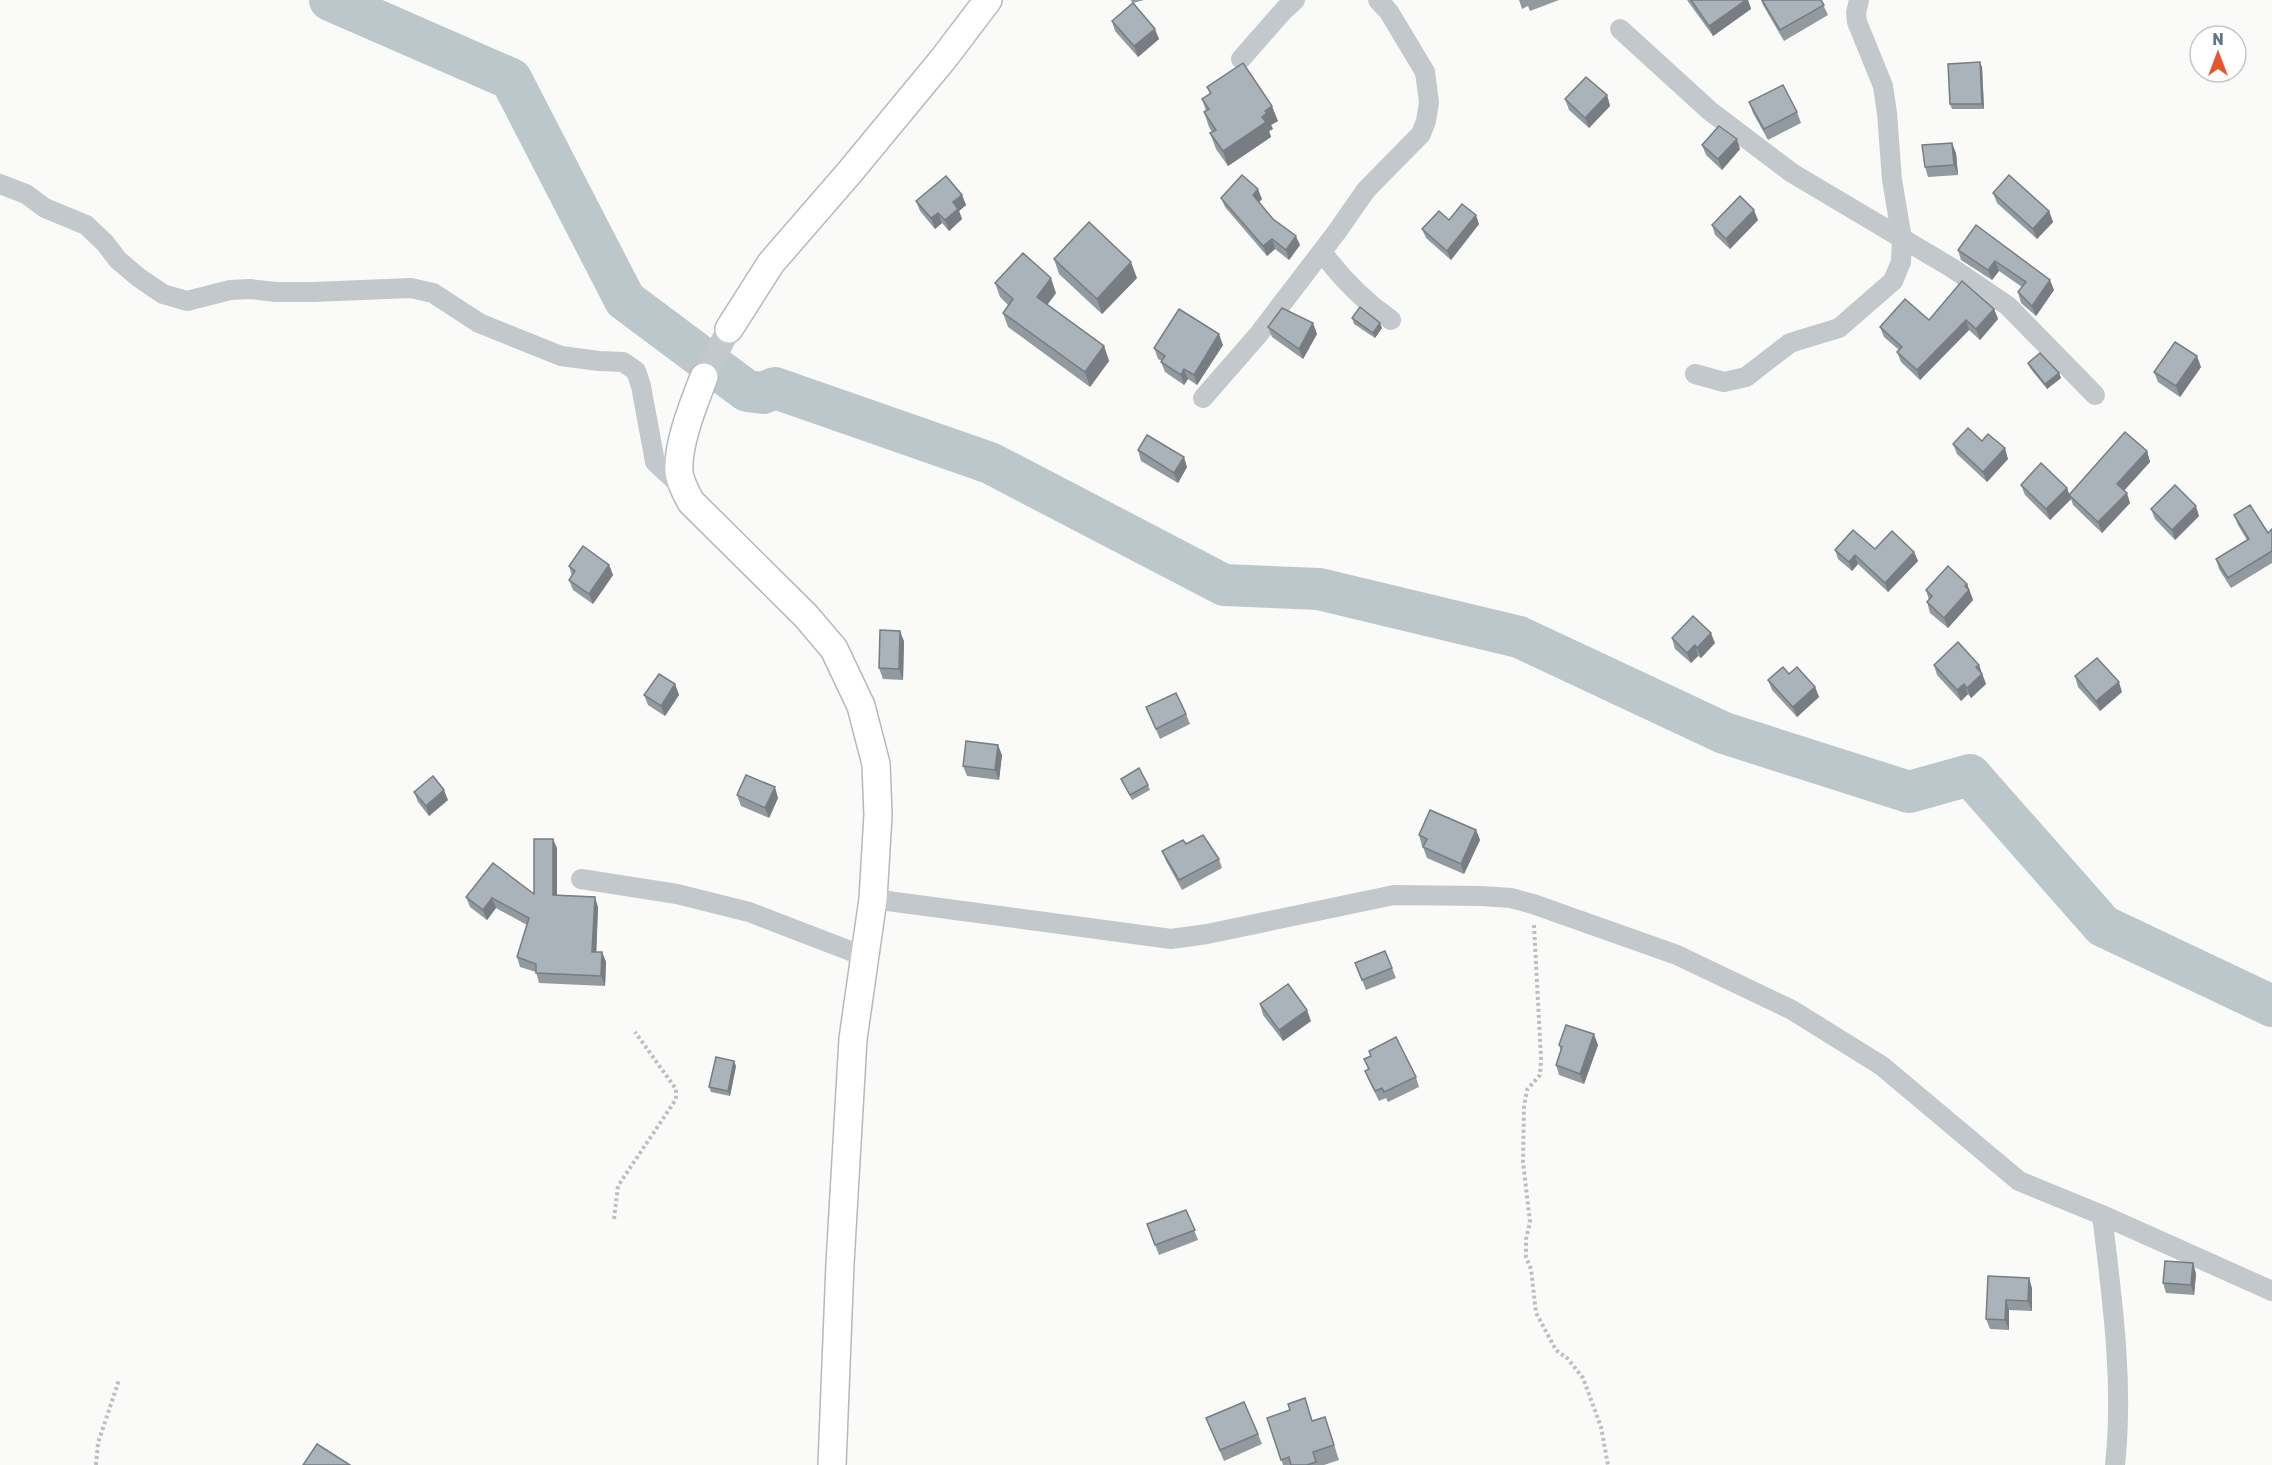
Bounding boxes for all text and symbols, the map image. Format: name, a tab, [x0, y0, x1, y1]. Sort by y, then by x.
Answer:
north arrow	[2188, 24, 2248, 84]
text: N	[2212, 30, 2224, 49]

